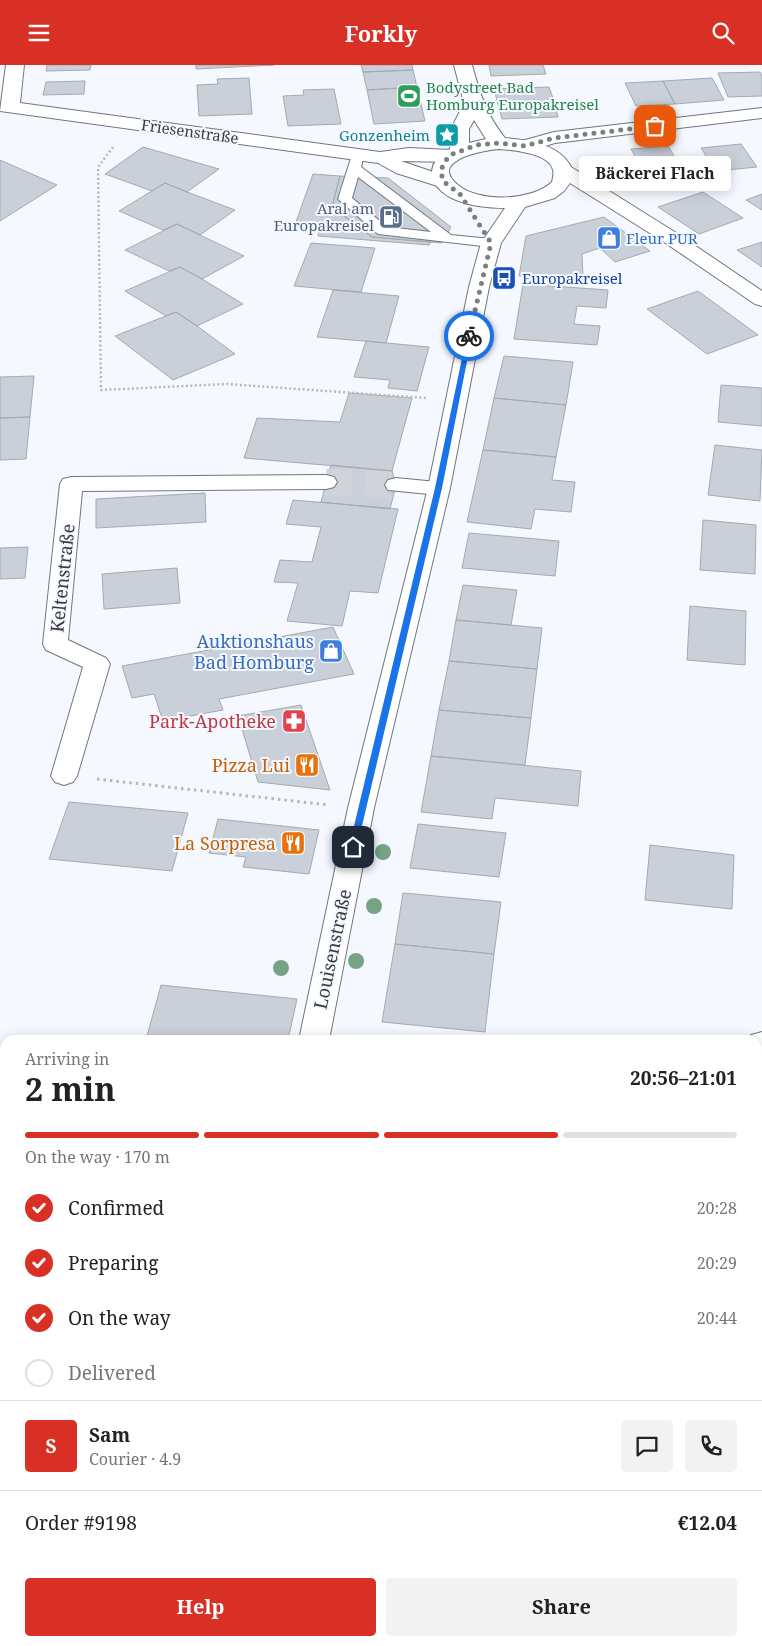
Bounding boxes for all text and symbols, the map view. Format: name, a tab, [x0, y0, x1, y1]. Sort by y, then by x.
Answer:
text: Forkly	[345, 18, 417, 48]
icon: menu	[25, 19, 53, 47]
icon: search	[709, 19, 737, 47]
place label: Bodystreet Bad Homburg Europakreisel	[426, 77, 599, 114]
sports icon: Bodystreet Bad Homburg Europakreisel	[396, 83, 422, 109]
pin	[634, 105, 676, 147]
icon: bag	[641, 112, 669, 140]
street label: Friesenstraße	[140, 114, 240, 148]
place icon: Gonzenheim	[434, 122, 460, 148]
place label: Gonzenheim	[339, 125, 430, 145]
callout: Bäckerei Flach	[579, 156, 731, 191]
text: Bäckerei Flach	[595, 162, 715, 184]
place label: Aral am Europakreisel	[274, 198, 374, 235]
fuel station icon: Aral am Europakreisel	[378, 204, 404, 230]
shop icon: Fleur PUR	[596, 225, 622, 251]
place label: Fleur PUR	[626, 228, 698, 248]
bus stop icon: Europakreisel	[491, 265, 517, 291]
place label: Europakreisel	[522, 268, 623, 288]
courier	[444, 311, 494, 361]
icon: bike	[455, 322, 483, 350]
street label: Keltenstraße	[44, 523, 80, 633]
place label: Auktionshaus Bad Homburg	[194, 629, 314, 674]
shop icon: Auktionshaus Bad Homburg	[318, 638, 344, 664]
pharmacy icon: Park-Apotheke	[281, 708, 307, 734]
place label: Park-Apotheke	[149, 709, 276, 733]
restaurant icon: Pizza Lui	[294, 752, 320, 778]
place label: Pizza Lui	[212, 753, 290, 777]
pin	[332, 826, 374, 868]
restaurant icon: La Sorpresa	[280, 830, 306, 856]
place label: La Sorpresa	[174, 831, 276, 855]
icon: home	[339, 833, 367, 861]
street label: Louisenstraße	[308, 887, 356, 1011]
text: Arriving in	[25, 1048, 109, 1070]
text: 20:56–21:01	[630, 1065, 737, 1091]
text: 2 min	[25, 1067, 116, 1110]
text: On the way · 170 m	[25, 1146, 170, 1168]
icon: check	[25, 1194, 53, 1222]
text: Confirmed	[68, 1195, 164, 1221]
text: 20:28	[697, 1197, 737, 1219]
icon: check	[25, 1249, 53, 1277]
text: Preparing	[68, 1250, 158, 1276]
text: 20:29	[697, 1252, 737, 1274]
icon: check	[25, 1304, 53, 1332]
text: On the way	[68, 1305, 171, 1331]
text: 20:44	[697, 1307, 737, 1329]
text: Delivered	[68, 1360, 156, 1386]
button: chat	[621, 1420, 673, 1472]
button: phone	[685, 1420, 737, 1472]
text: Sam	[89, 1422, 130, 1448]
text: S	[45, 1433, 57, 1459]
text: Courier · 4.9	[89, 1448, 181, 1470]
text: Order #9198	[25, 1510, 137, 1536]
text: €12.04	[678, 1510, 737, 1536]
button: Help	[25, 1578, 376, 1636]
button: Share	[386, 1578, 737, 1636]

